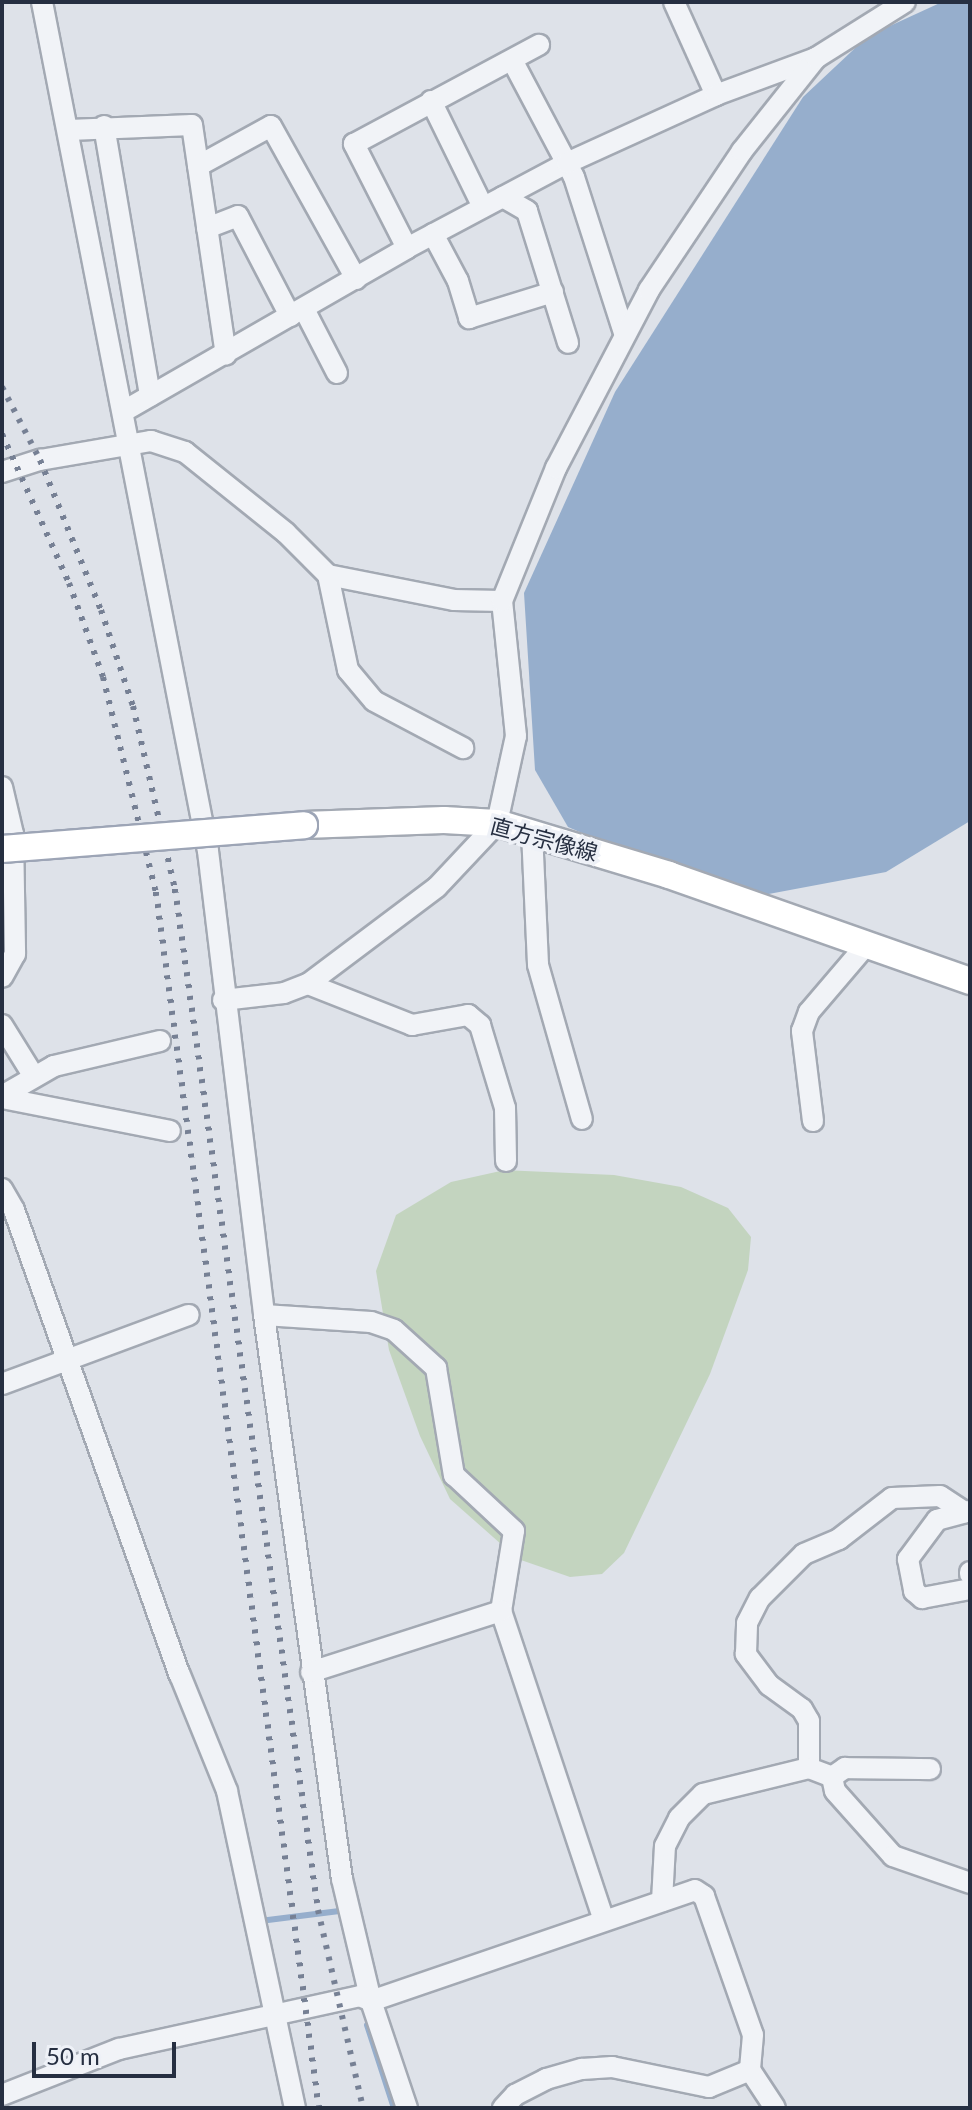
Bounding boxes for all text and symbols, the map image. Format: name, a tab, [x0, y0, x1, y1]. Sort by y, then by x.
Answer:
street label: 直方宗像線	[487, 812, 601, 866]
scale bar	[36, 2026, 180, 2076]
text: 50 m	[46, 2041, 100, 2070]

